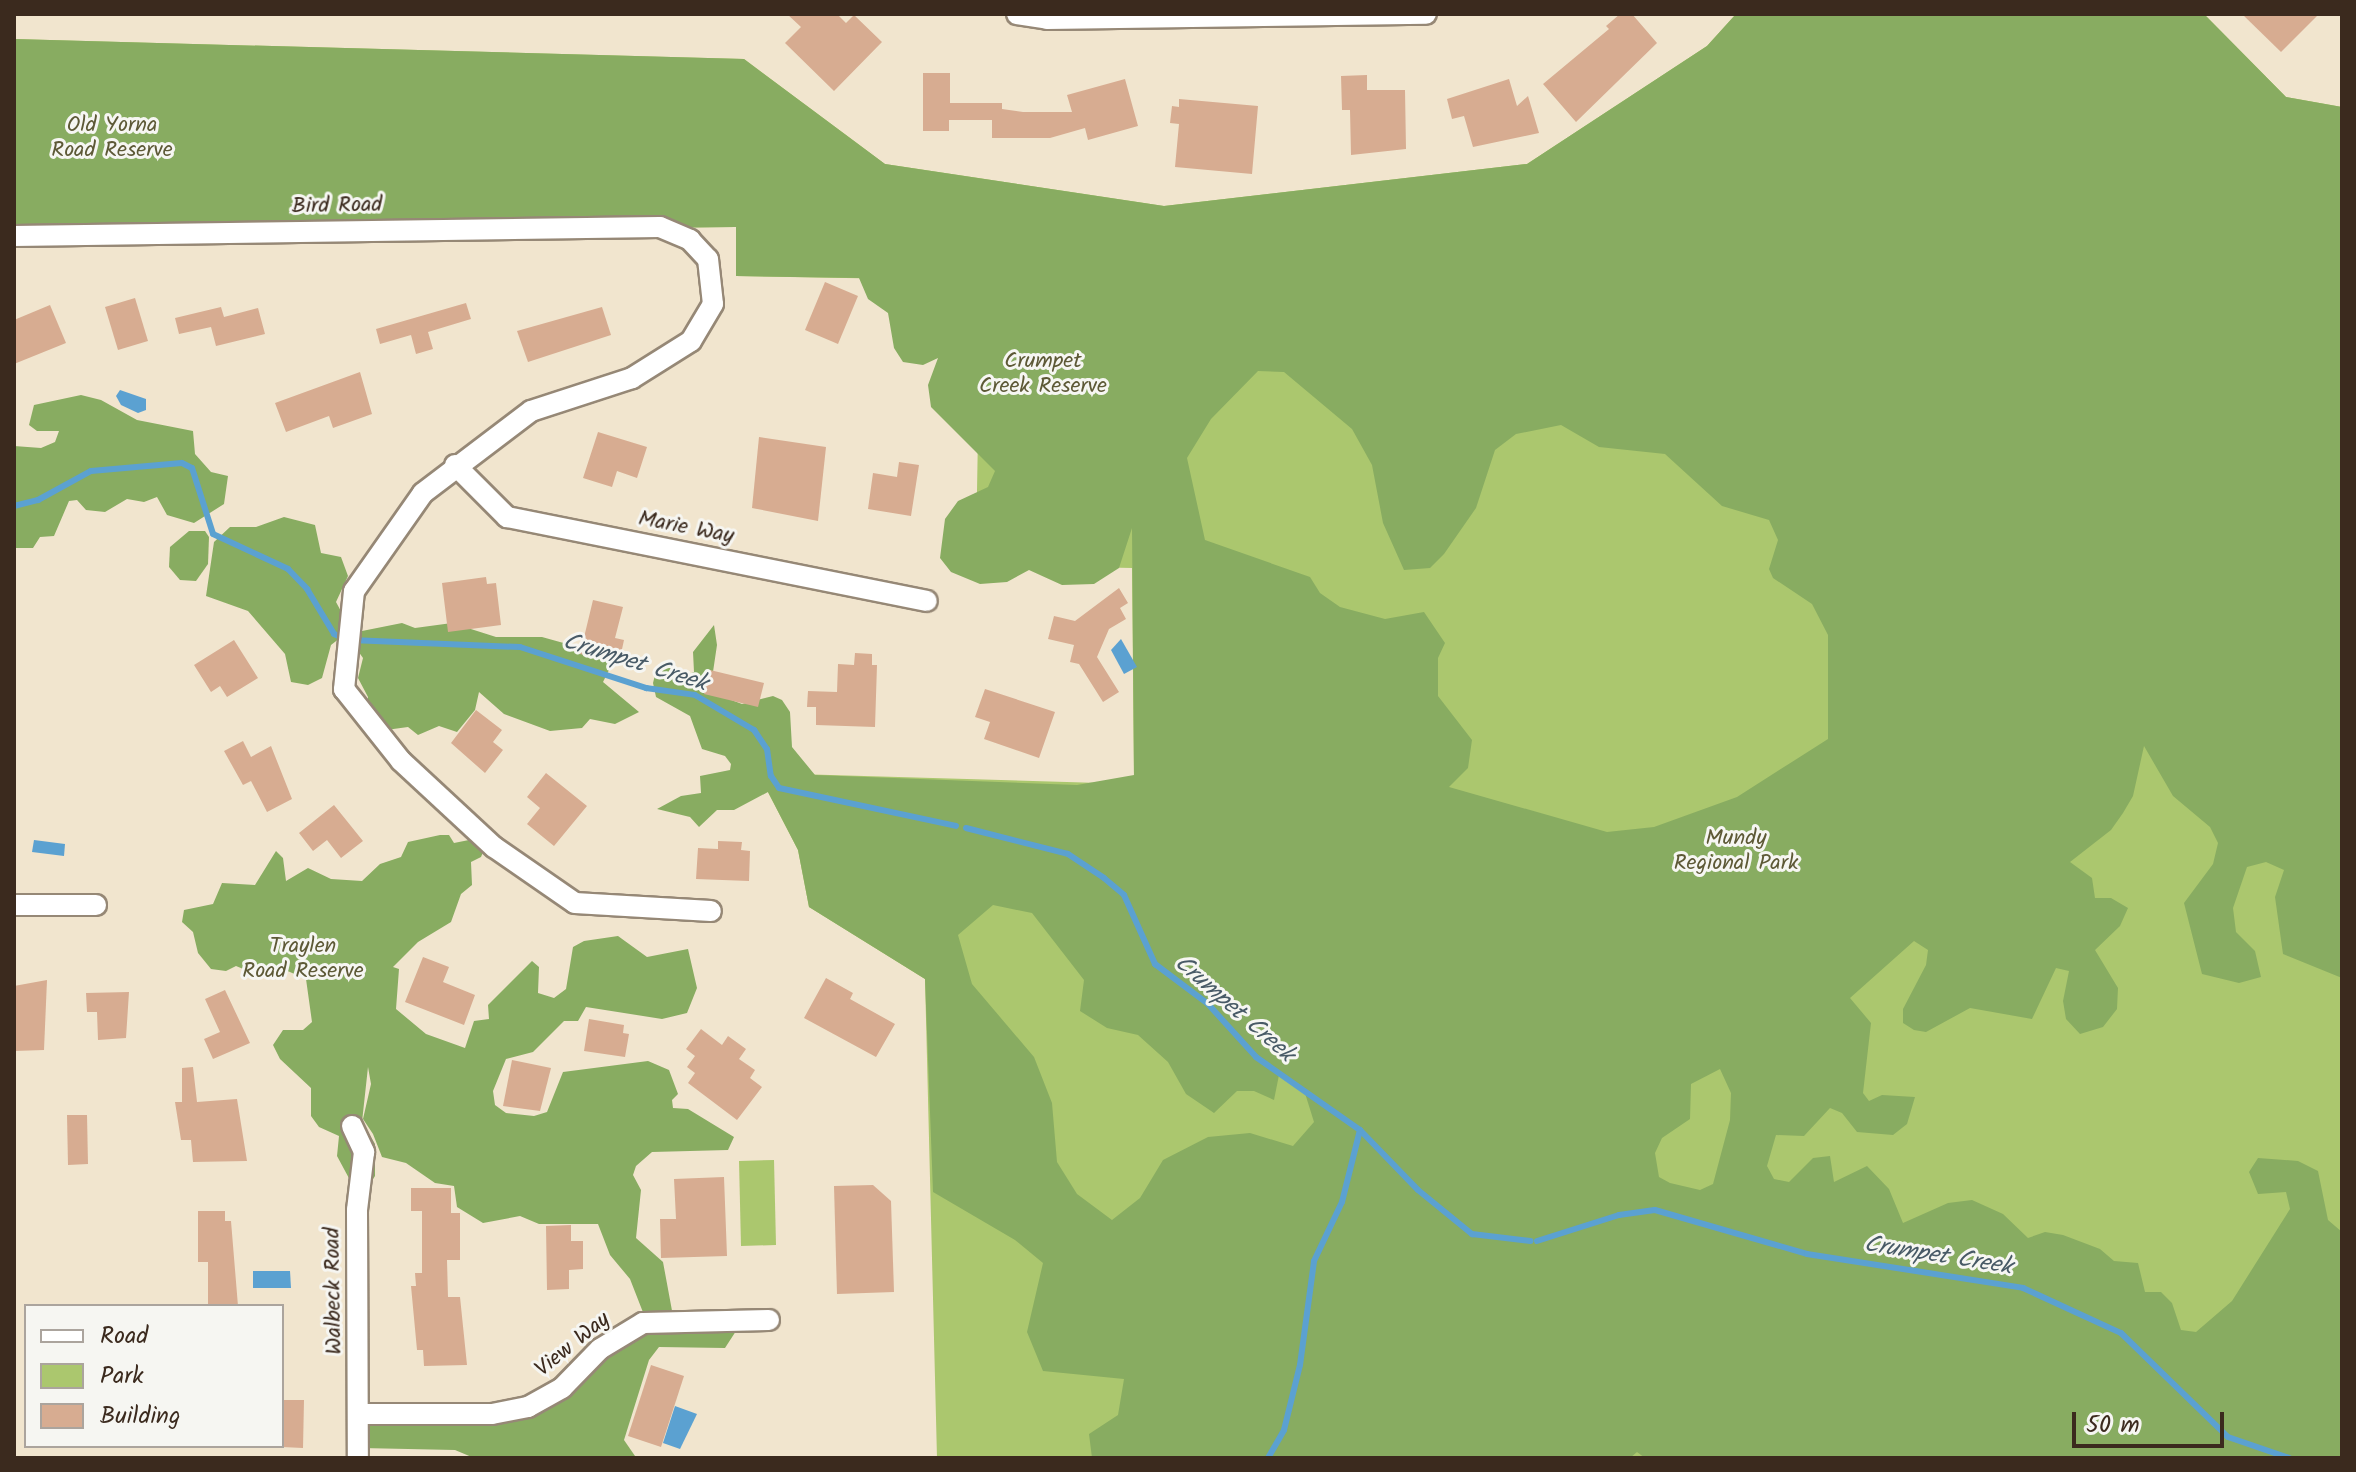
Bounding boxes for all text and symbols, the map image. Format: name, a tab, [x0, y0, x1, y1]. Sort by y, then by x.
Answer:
park label: Old Yorna Road Reserve	[51, 112, 173, 164]
street label: Bird Road	[292, 192, 382, 220]
park label: Crumpet Creek Reserve	[979, 348, 1107, 400]
street label: Marie Way	[636, 506, 736, 550]
water label: Crumpet Creek	[559, 627, 711, 699]
park label: Mundy Regional Park	[1674, 825, 1798, 876]
park label: Traylen Road Reserve	[242, 933, 364, 984]
water label: Crumpet Creek	[1168, 949, 1300, 1069]
street label: Walbeck Road	[320, 1227, 348, 1355]
water label: Crumpet Creek	[1862, 1230, 2014, 1282]
legend	[24, 1304, 284, 1448]
street label: View Way	[530, 1307, 616, 1383]
text: Road	[100, 1317, 148, 1356]
text: Park	[100, 1357, 144, 1396]
scale bar	[2076, 1396, 2228, 1446]
text: Building	[100, 1397, 180, 1436]
text: 50 m	[2086, 1406, 2140, 1445]

